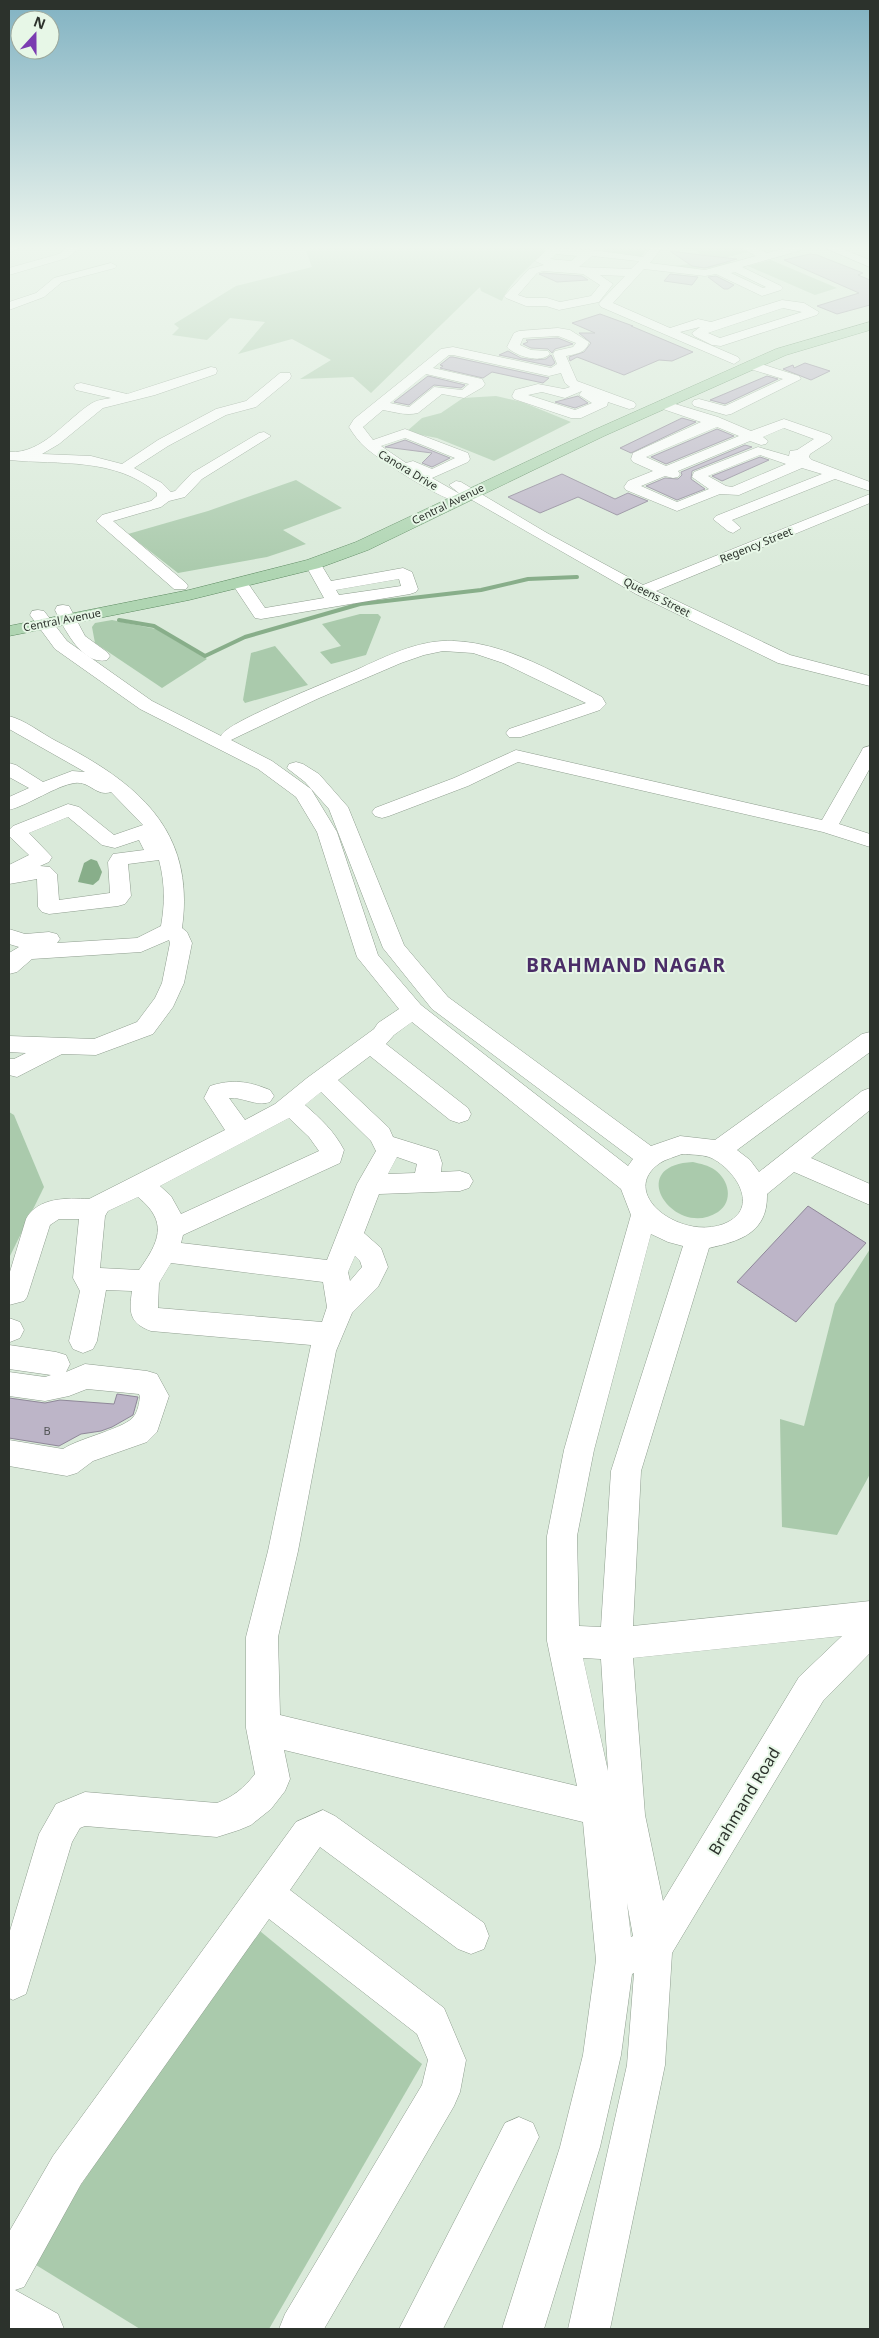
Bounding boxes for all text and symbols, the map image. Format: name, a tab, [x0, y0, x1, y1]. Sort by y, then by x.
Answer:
north arrow	[10, 10, 60, 60]
text: N	[31, 11, 49, 33]
street label: Canora Drive	[376, 446, 441, 493]
street label: Central Avenue	[409, 480, 486, 528]
street label: Regency Street	[717, 523, 794, 566]
street label: Queens Street	[621, 573, 693, 620]
street label: Central Avenue	[22, 605, 102, 634]
district label: BRAHMAND NAGAR	[526, 952, 726, 978]
house number: B	[43, 1423, 51, 1438]
street label: Brahmand Road	[703, 1743, 785, 1859]

